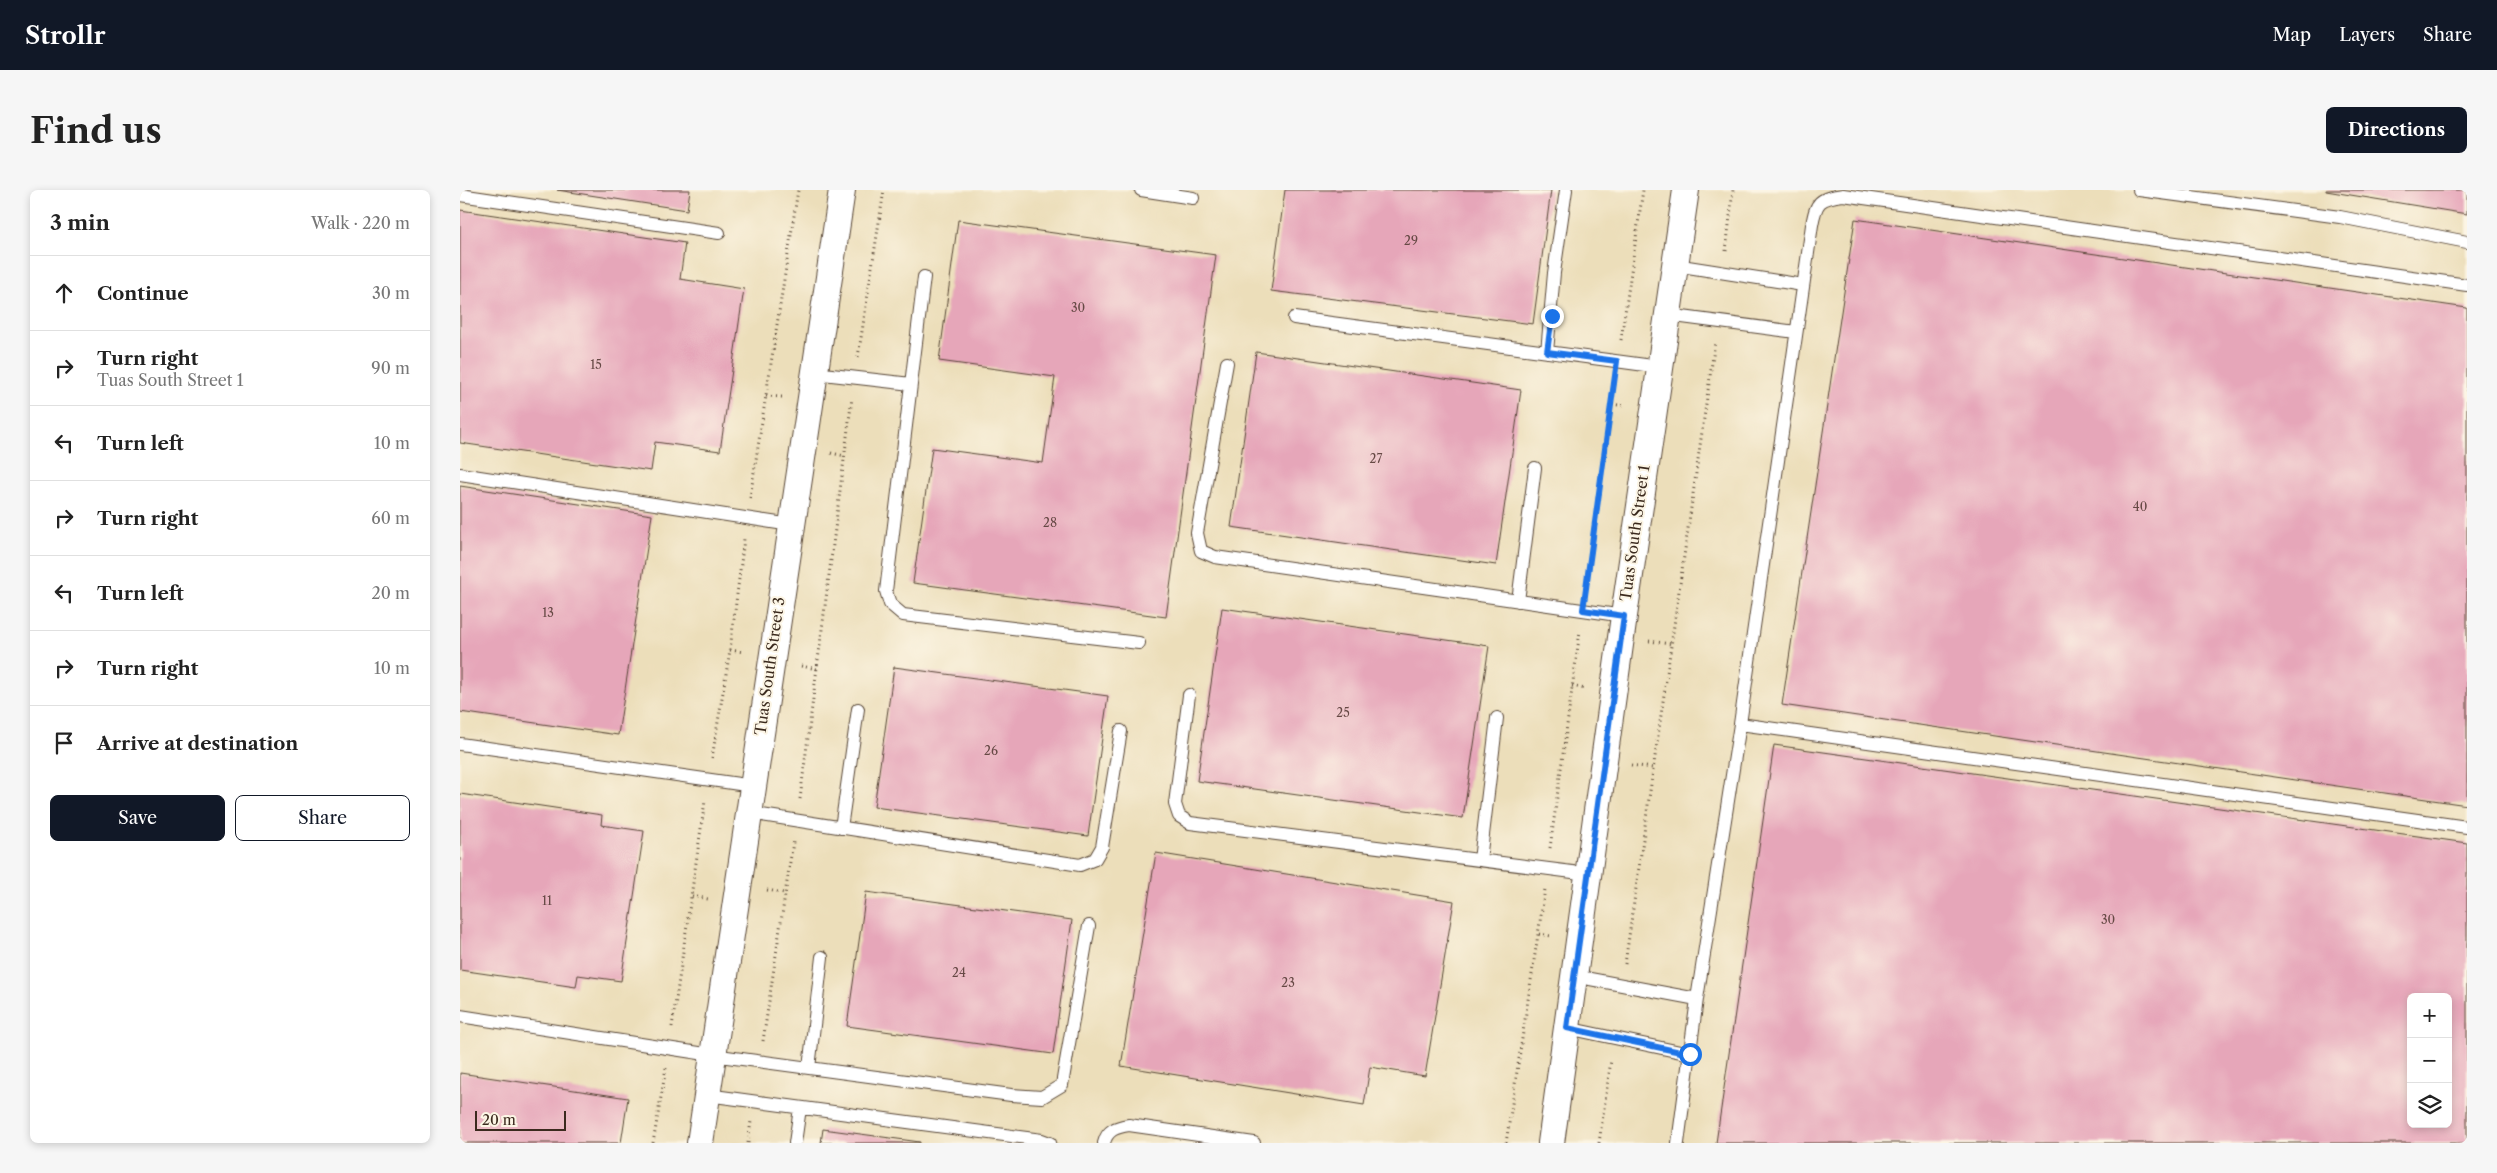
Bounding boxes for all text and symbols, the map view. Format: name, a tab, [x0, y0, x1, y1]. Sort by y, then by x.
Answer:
text: Strollr	[25, 21, 105, 50]
text: Map	[2273, 24, 2311, 46]
text: Layers	[2339, 24, 2395, 46]
text: Share	[2423, 24, 2472, 46]
button: Directions	[2326, 107, 2467, 153]
text: Find us	[30, 109, 162, 152]
text: 3 min	[50, 210, 110, 235]
text: Walk · 220 m	[311, 213, 410, 233]
house number: 29	[1404, 233, 1418, 248]
icon: ahead	[50, 279, 78, 307]
text: Continue	[97, 282, 189, 305]
text: 30 m	[372, 283, 410, 303]
house number: 30	[1071, 300, 1085, 315]
route end	[1541, 305, 1564, 328]
text: Turn right	[97, 347, 198, 370]
icon: right	[50, 354, 78, 382]
house number: 15	[590, 357, 602, 372]
text: 90 m	[371, 358, 410, 378]
text: Tuas South Street 1	[97, 370, 243, 390]
icon: left	[50, 429, 78, 457]
text: Turn left	[97, 432, 184, 455]
text: 10 m	[374, 433, 410, 453]
house number: 27	[1370, 451, 1382, 466]
street label: Tuas South Street 1	[1616, 463, 1654, 602]
house number: 40	[2133, 499, 2147, 514]
icon: right	[50, 504, 78, 532]
text: Turn right	[97, 507, 198, 530]
text: 60 m	[371, 508, 410, 528]
house number: 28	[1043, 515, 1057, 530]
icon: left	[50, 579, 78, 607]
text: Turn left	[97, 582, 184, 605]
text: 20 m	[371, 583, 410, 603]
street label: Tuas South Street 3	[750, 596, 789, 736]
house number: 13	[542, 605, 554, 620]
icon: right	[50, 654, 78, 682]
text: Turn right	[97, 657, 198, 680]
text: 10 m	[374, 658, 410, 678]
house number: 25	[1336, 705, 1350, 720]
icon: arrive	[50, 729, 78, 757]
text: Arrive at destination	[97, 732, 298, 755]
house number: 26	[984, 743, 998, 758]
button: Save	[50, 795, 225, 841]
button: Share	[235, 795, 410, 841]
house number: 11	[542, 893, 552, 908]
house number: 30	[2101, 912, 2115, 927]
house number: 24	[952, 965, 966, 980]
house number: 23	[1281, 975, 1295, 990]
map controls	[2407, 993, 2452, 1128]
button: +	[2407, 993, 2452, 1038]
button: −	[2407, 1038, 2452, 1083]
route start	[1679, 1043, 1702, 1066]
button: layers	[2407, 1083, 2452, 1128]
scale bar	[475, 1108, 566, 1131]
text: 20 m	[482, 1111, 516, 1129]

